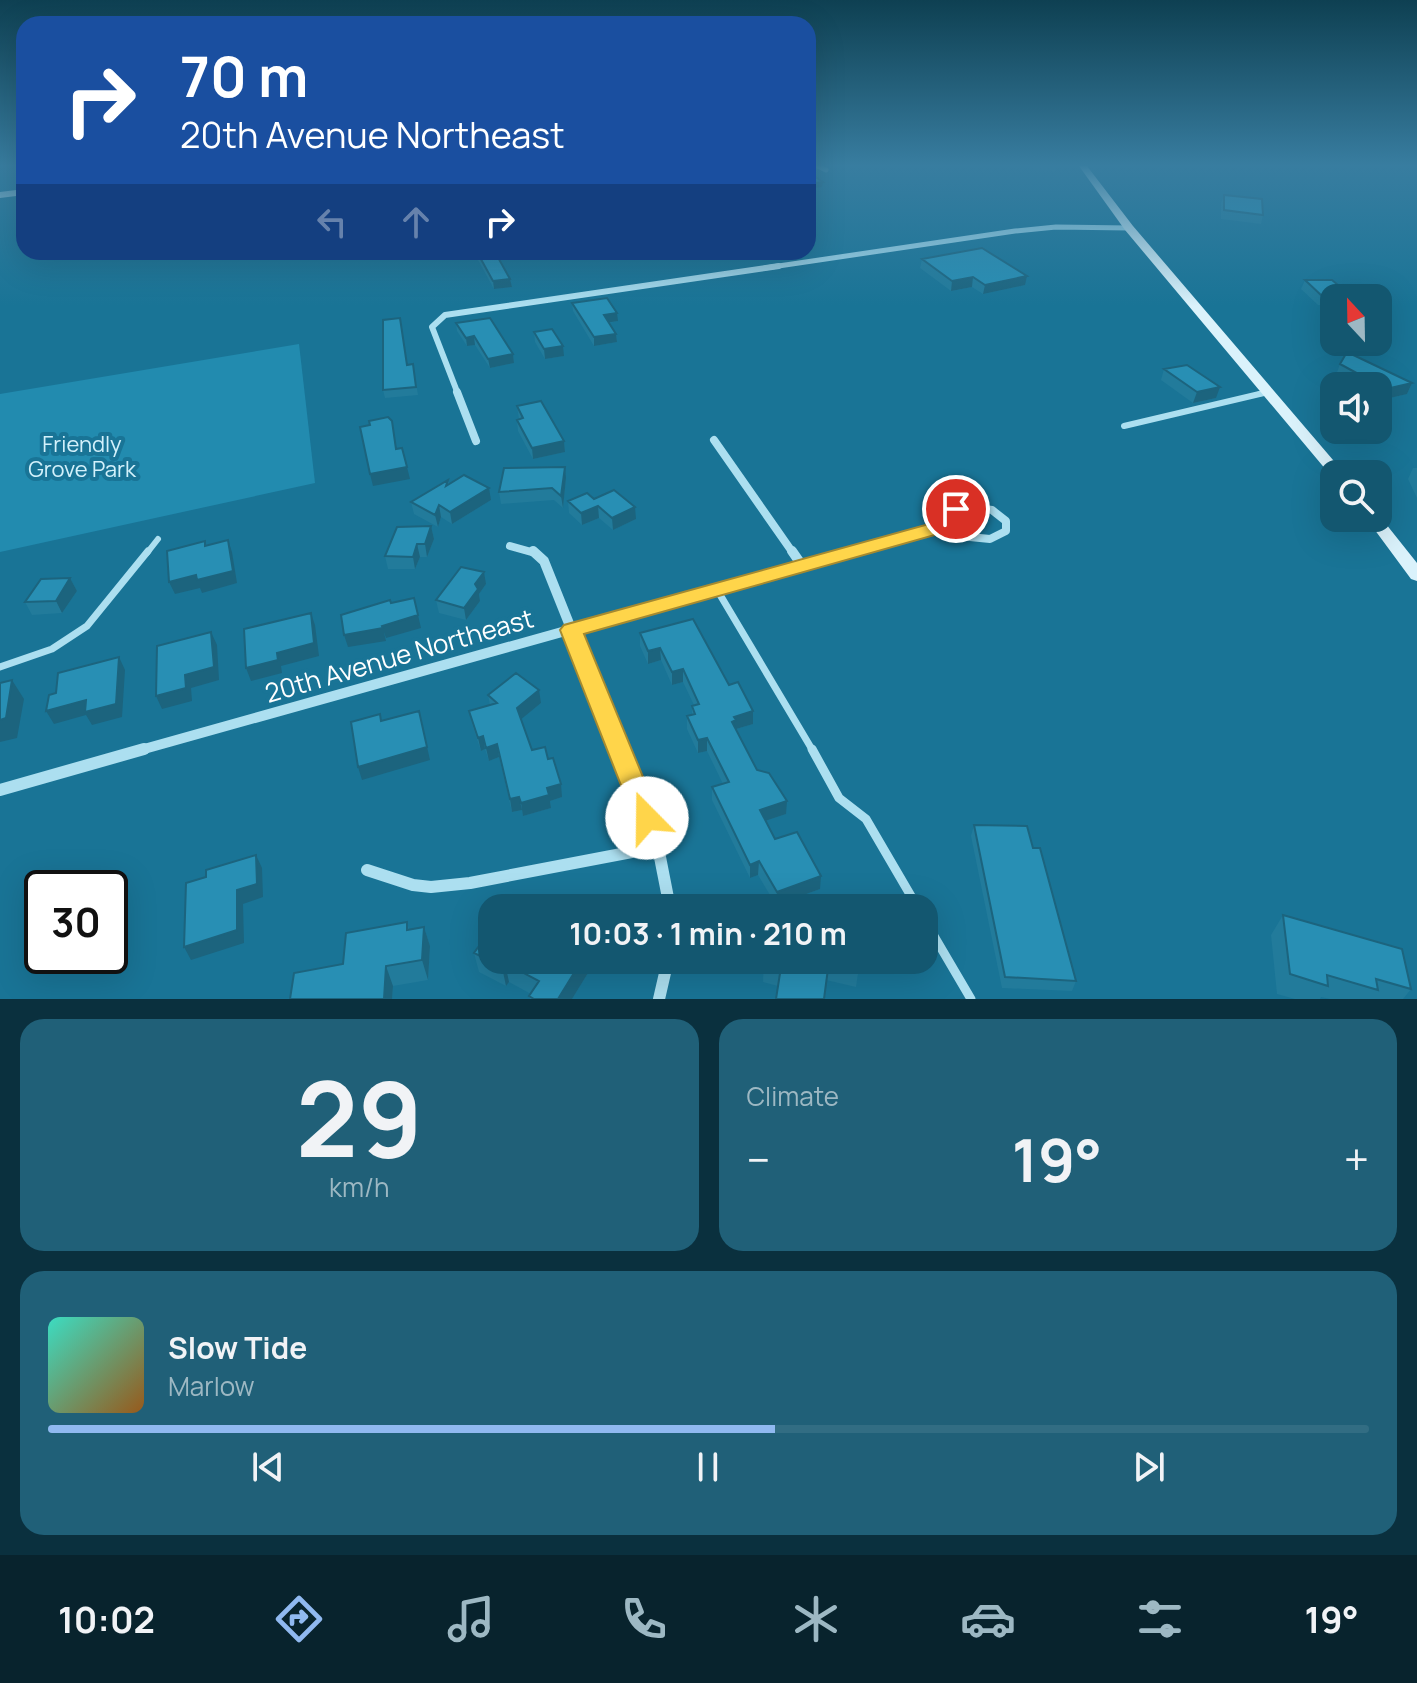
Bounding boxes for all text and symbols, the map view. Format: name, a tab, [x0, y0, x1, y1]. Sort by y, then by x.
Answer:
text: 70 m	[180, 37, 308, 114]
icon: right	[48, 48, 152, 152]
text: 20th Avenue Northeast	[180, 110, 565, 159]
icon: left	[310, 200, 354, 244]
icon: ahead	[394, 200, 438, 244]
icon: right	[478, 200, 522, 244]
north arrow	[1320, 284, 1392, 356]
map controls	[1320, 284, 1392, 532]
button: sound	[1320, 372, 1392, 444]
park label: Friendly Grove Park	[28, 429, 137, 484]
button: search	[1320, 460, 1392, 532]
pin	[922, 475, 990, 543]
icon: arrive	[934, 487, 978, 531]
street label: 20th Avenue Northeast	[261, 599, 537, 711]
position arrow	[605, 776, 689, 860]
speed limit sign: 30	[24, 870, 128, 974]
text: 10:03 · 1 min · 210 m	[569, 913, 847, 954]
text: 29	[296, 1046, 423, 1188]
text: Climate	[747, 1078, 839, 1114]
text: 19°	[1012, 1118, 1102, 1200]
text: −	[747, 1129, 770, 1189]
text: +	[1344, 1129, 1369, 1189]
text: km/h	[329, 1169, 389, 1205]
text: Slow Tide	[168, 1327, 307, 1368]
text: Marlow	[168, 1368, 255, 1404]
icon: previous	[246, 1445, 290, 1489]
icon: pause	[686, 1445, 730, 1489]
icon: next	[1127, 1445, 1171, 1489]
icon: directions	[271, 1591, 327, 1647]
icon: music	[443, 1591, 499, 1647]
icon: phone	[616, 1591, 672, 1647]
icon: climate	[788, 1591, 844, 1647]
icon: car	[960, 1591, 1016, 1647]
icon: filters	[1132, 1591, 1188, 1647]
text: 10:02	[58, 1595, 155, 1644]
text: 19°	[1304, 1595, 1359, 1644]

